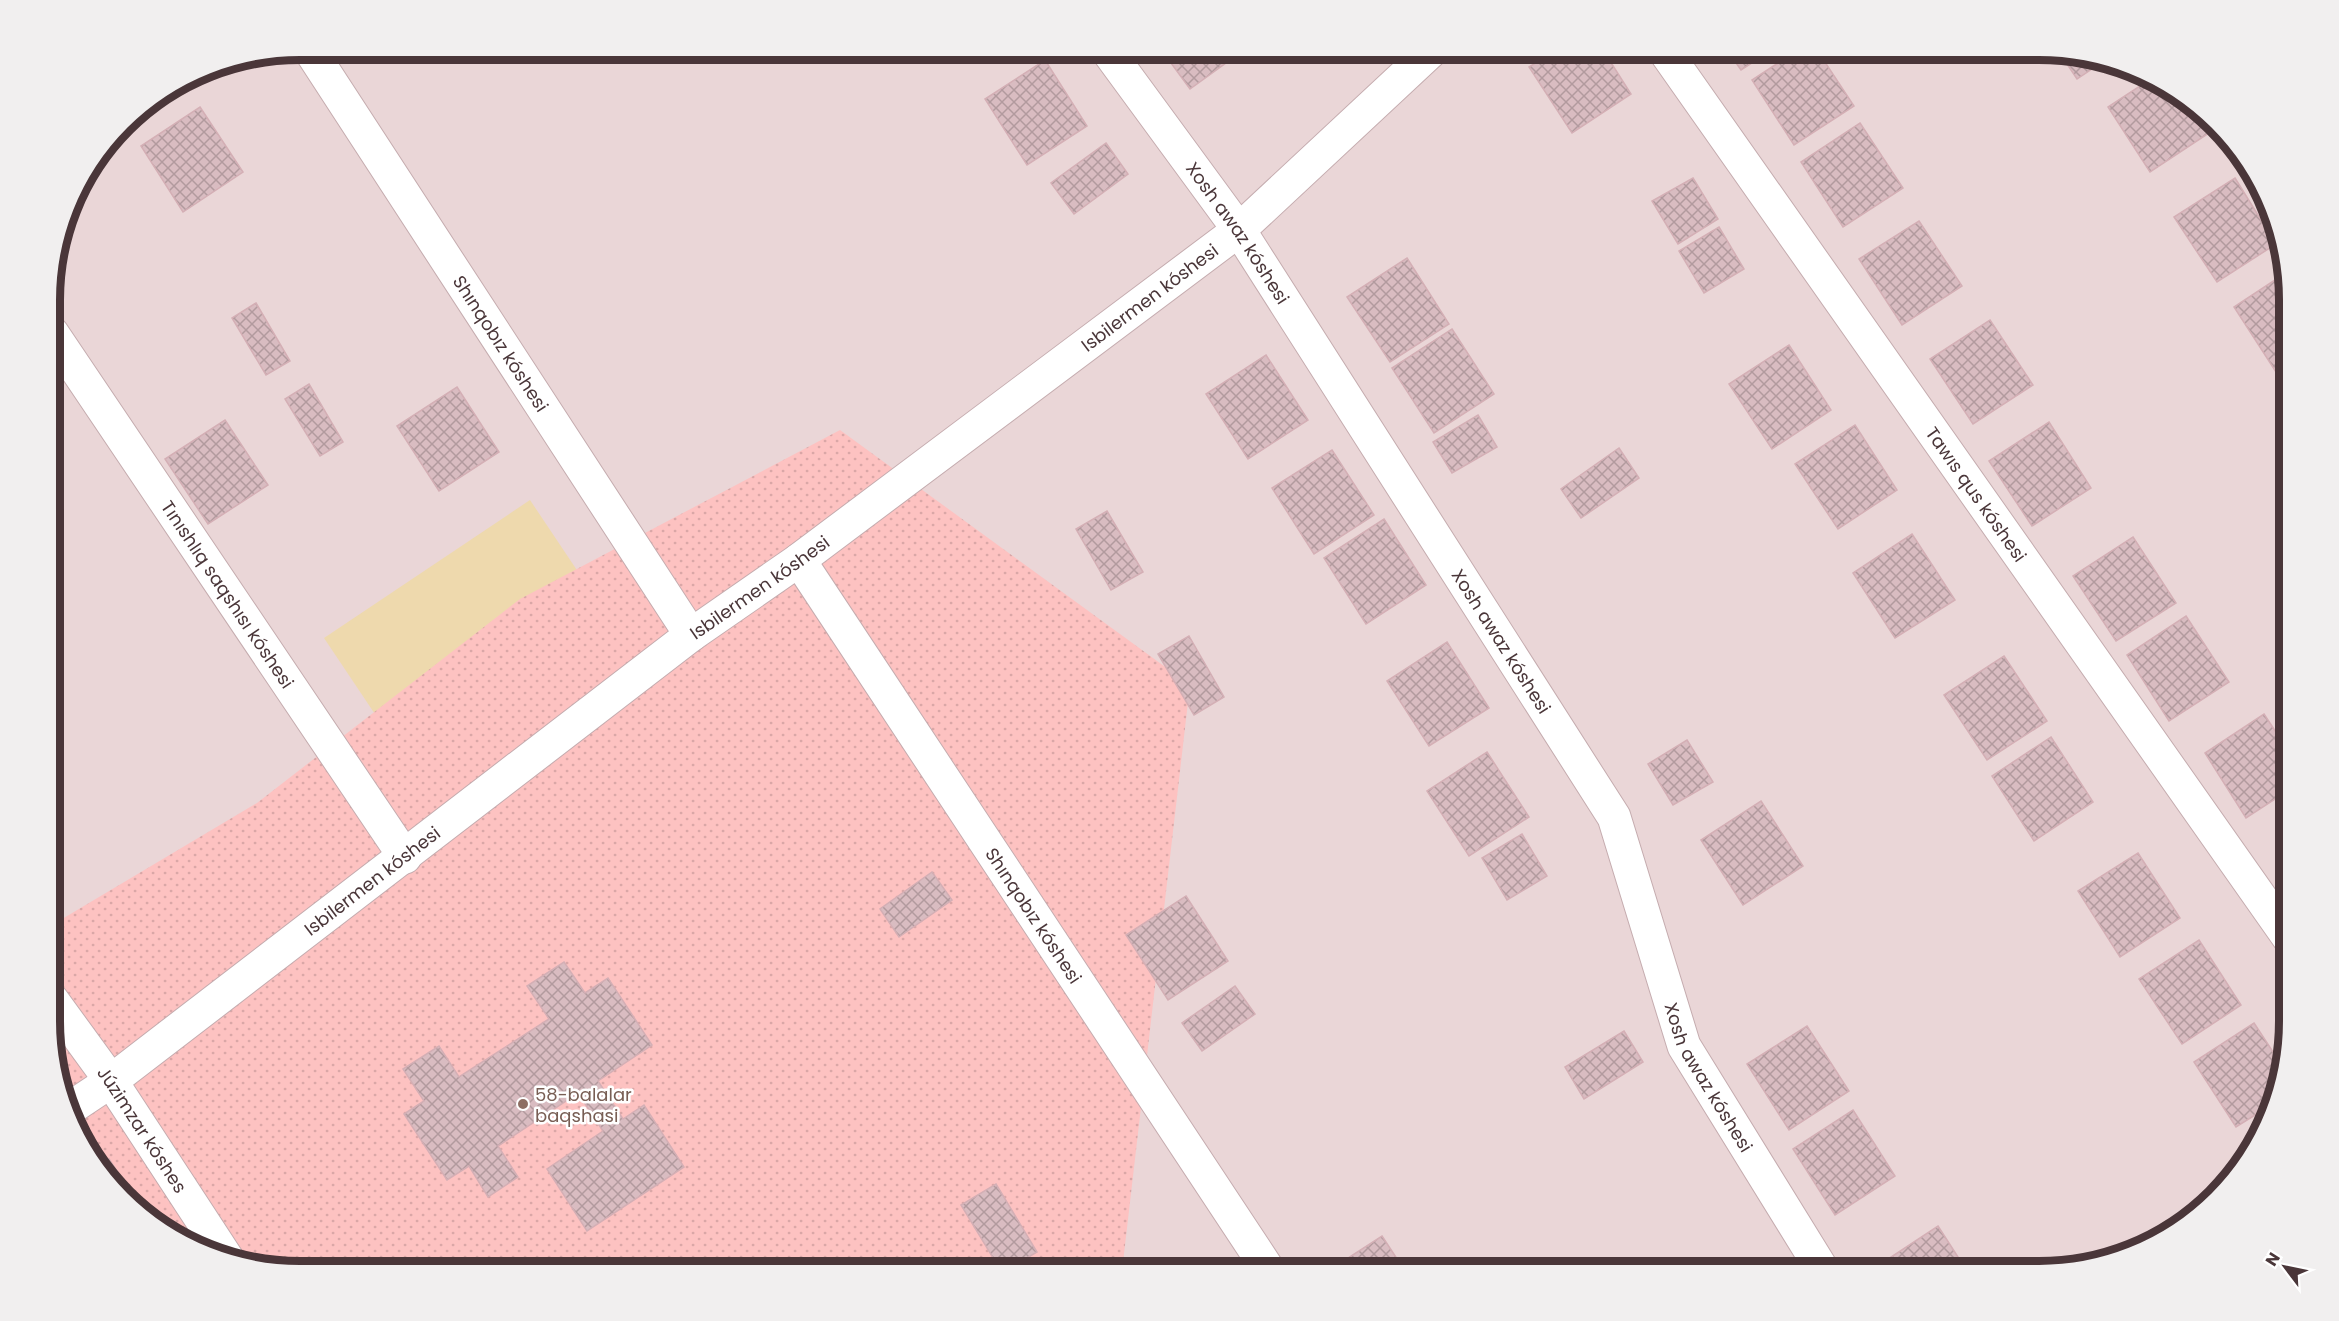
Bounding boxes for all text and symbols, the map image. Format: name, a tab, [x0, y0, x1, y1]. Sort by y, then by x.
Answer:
street label: Xosh awaz kóshesi	[1180, 157, 1296, 309]
street label: Isbilermen kóshesi	[1076, 238, 1223, 357]
street label: Shınqobız kóshesi	[447, 270, 555, 416]
street label: Tawıs qus kóshesi	[1920, 421, 2033, 567]
street label: Tınıshlıq saqshısı kóshesi	[156, 495, 300, 693]
street label: Isbilermen kóshesi	[684, 529, 834, 645]
street label: Xosh awaz kóshesi	[1446, 564, 1557, 718]
street label: Isbilermen kóshesi	[299, 820, 445, 941]
street label: Shınqobız kóshesi	[980, 843, 1088, 988]
street label: Xosh awaz kóshesi	[1659, 999, 1759, 1157]
street label: Júzimzar kóshes	[92, 1061, 193, 1198]
place label: 58-balalar baqshasi	[535, 1082, 632, 1128]
marker: 58-balalar baqshasi	[516, 1097, 530, 1111]
north arrow	[2255, 1237, 2315, 1297]
text: N	[2260, 1248, 2286, 1271]

